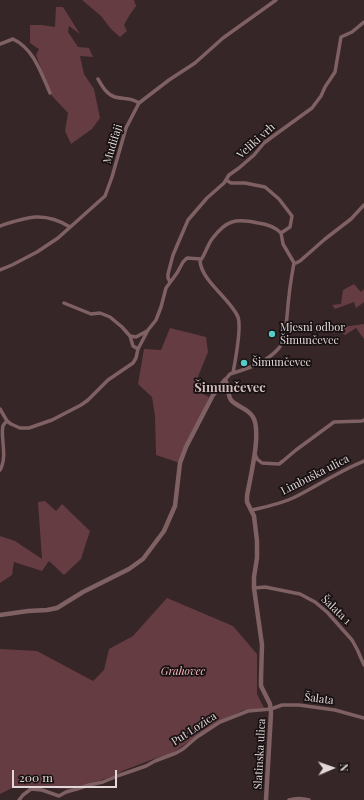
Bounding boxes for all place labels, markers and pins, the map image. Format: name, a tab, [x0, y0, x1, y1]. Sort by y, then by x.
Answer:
place label: Mjesni odbor Šimunčevec	[280, 321, 345, 347]
marker: Mjesni odbor Šimunčevec	[267, 329, 277, 339]
place label: Šimunčevec	[252, 356, 311, 370]
marker: Šimunčevec	[239, 358, 249, 368]

